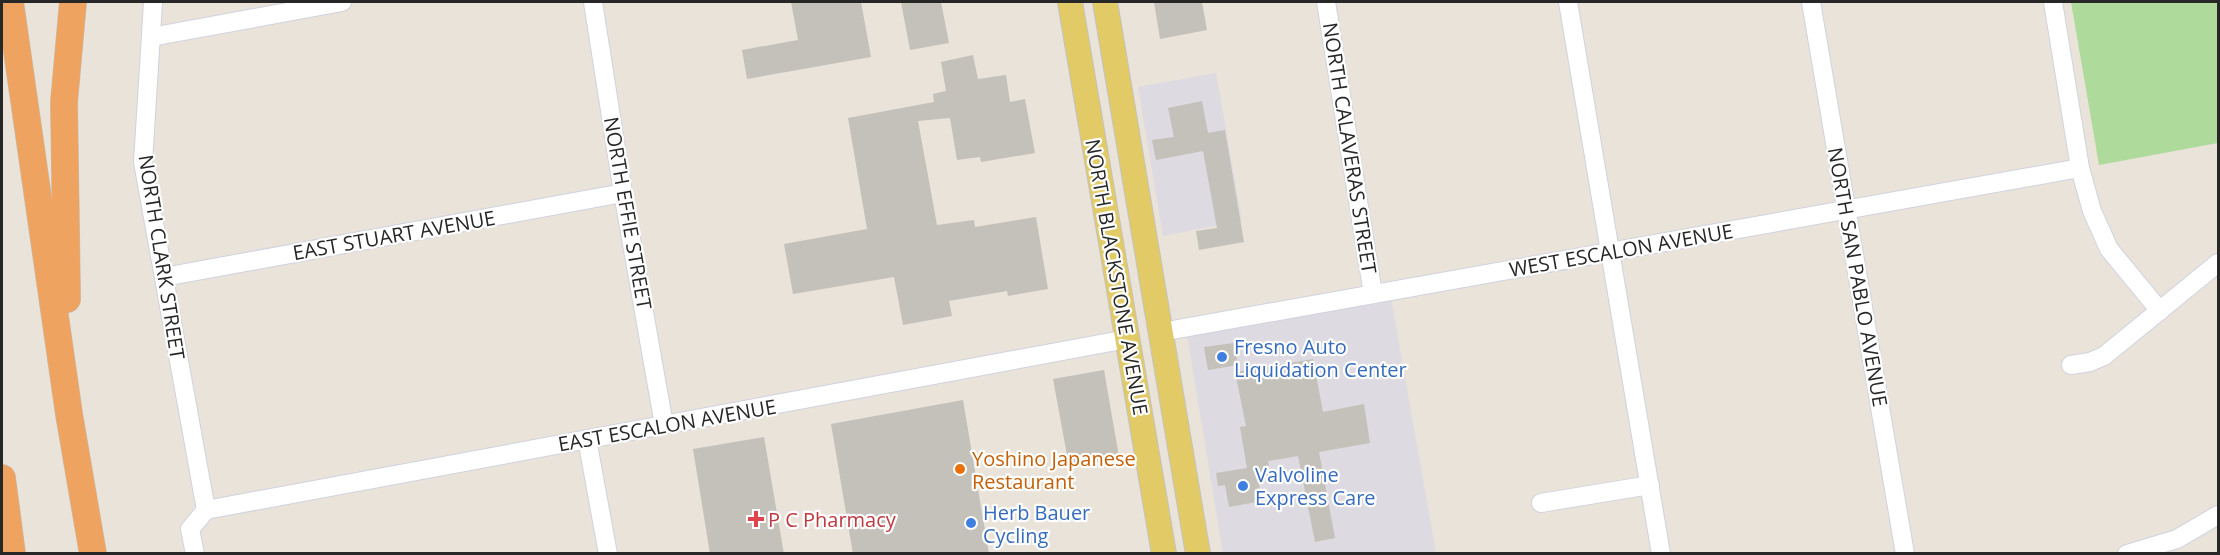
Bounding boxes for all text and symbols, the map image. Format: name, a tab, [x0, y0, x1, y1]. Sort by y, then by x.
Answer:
street label: NORTH CALAVERAS STREET	[1317, 20, 1383, 276]
street label: NORTH EFFIE STREET	[598, 115, 658, 311]
street label: NORTH BLACKSTONE AVENUE	[1079, 137, 1155, 417]
street label: NORTH SAN PABLO AVENUE	[1822, 145, 1894, 409]
street label: NORTH CLARK STREET	[132, 153, 192, 361]
street label: EAST STUART AVENUE	[291, 204, 497, 266]
street label: WEST ESCALON AVENUE	[1507, 217, 1735, 283]
place label: Fresno Auto Liquidation Center	[1234, 333, 1407, 383]
marker: Fresno Auto Liquidation Center	[1215, 350, 1229, 364]
street label: EAST ESCALON AVENUE	[556, 393, 778, 457]
place label: Yoshino Japanese Restaurant	[972, 445, 1136, 495]
place label: Valvoline Express Care	[1255, 461, 1376, 511]
marker: Yoshino Japanese Restaurant	[953, 462, 967, 476]
marker: Valvoline Express Care	[1236, 479, 1250, 493]
place label: Herb Bauer Cycling	[983, 499, 1090, 549]
place label: P C Pharmacy	[768, 506, 897, 533]
marker: P C Pharmacy	[749, 512, 763, 526]
marker: Herb Bauer Cycling	[964, 516, 978, 530]

